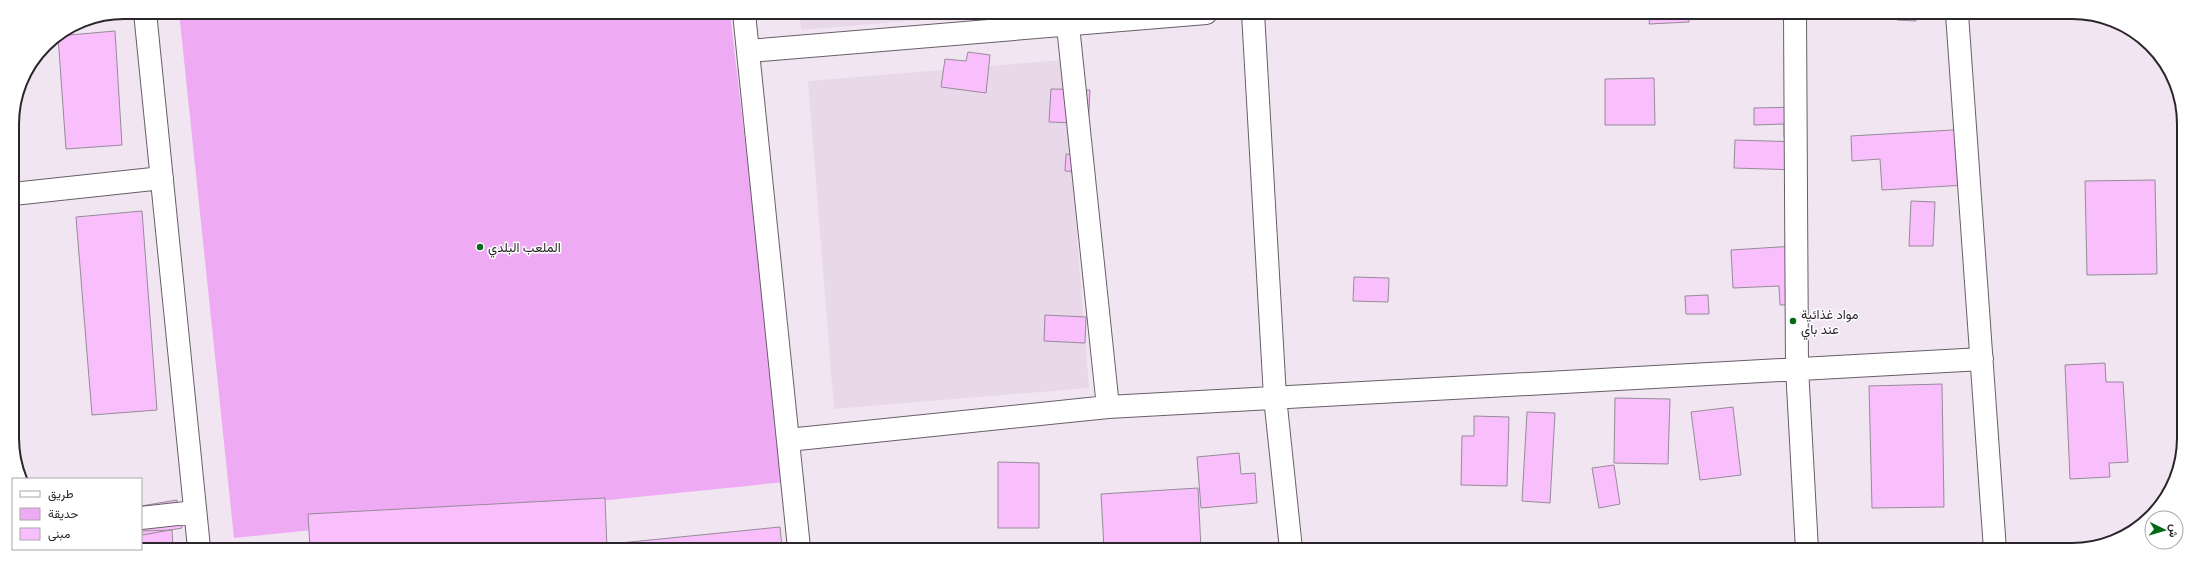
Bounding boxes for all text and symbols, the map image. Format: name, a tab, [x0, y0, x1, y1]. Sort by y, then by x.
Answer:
place label: الملعب البلدي	[488, 238, 561, 258]
marker: الملعب البلدي	[475, 242, 485, 252]
place label: مواد غذائية عند باي	[1801, 305, 1859, 340]
marker: مواد غذائية عند باي	[1788, 316, 1798, 326]
legend	[12, 478, 142, 550]
text: طريق	[48, 485, 74, 502]
text: حديقة	[48, 505, 78, 522]
north arrow	[2144, 510, 2184, 550]
text: ش	[2166, 524, 2183, 538]
text: مبنى	[48, 525, 70, 542]

